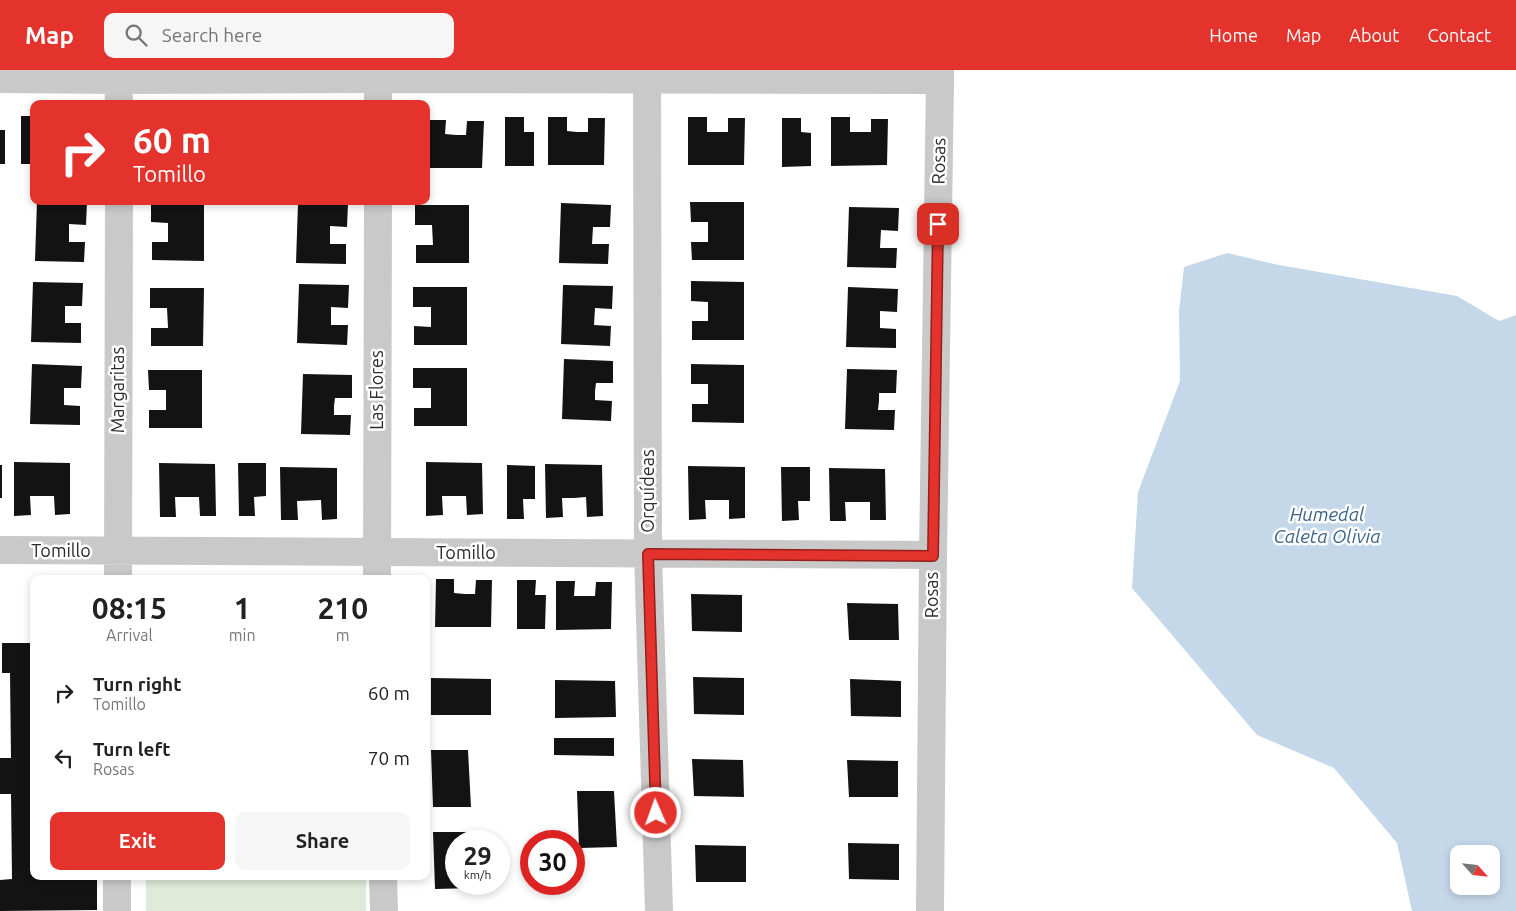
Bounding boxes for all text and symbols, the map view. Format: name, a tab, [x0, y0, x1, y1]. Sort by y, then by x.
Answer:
search box	[104, 13, 454, 58]
icon: search	[122, 21, 150, 49]
text: Map	[25, 22, 74, 49]
text: Search here	[162, 24, 262, 46]
text: Home	[1209, 25, 1258, 45]
text: Map	[1286, 25, 1321, 45]
text: About	[1349, 25, 1399, 45]
text: Contact	[1427, 25, 1491, 45]
icon: right	[50, 120, 115, 185]
text: 60 m	[133, 120, 211, 160]
street label: Rosas	[928, 137, 948, 184]
text: Tomillo	[133, 161, 206, 186]
pin	[917, 203, 959, 245]
icon: arrive	[924, 210, 952, 238]
street label: Margaritas	[107, 347, 127, 433]
street label: Las Flores	[366, 350, 386, 430]
street label: Orquídeas	[637, 449, 657, 533]
water label: Humedal Caleta Olivia	[1273, 503, 1381, 547]
street label: Tomillo	[31, 540, 91, 560]
street label: Tomillo	[436, 542, 496, 562]
street label: Rosas	[921, 572, 941, 618]
text: 08:15	[92, 591, 167, 625]
text: 1	[234, 591, 251, 625]
text: 210	[317, 591, 368, 625]
text: Arrival	[106, 626, 153, 644]
text: min	[229, 626, 256, 644]
text: m	[336, 626, 350, 644]
text: Turn right	[93, 673, 181, 695]
icon: right	[50, 679, 78, 707]
text: 60 m	[368, 682, 410, 704]
text: Tomillo	[93, 695, 146, 713]
text: Turn left	[93, 738, 171, 760]
icon: left	[50, 744, 78, 772]
text: 70 m	[368, 747, 410, 769]
text: Rosas	[93, 760, 134, 778]
position arrow	[629, 786, 681, 838]
button: Exit	[50, 812, 225, 870]
button: Share	[235, 812, 410, 870]
speed limit sign: 30	[520, 830, 585, 895]
text: 29	[463, 842, 492, 870]
north arrow	[1450, 845, 1500, 895]
map controls	[1450, 845, 1500, 895]
text: km/h	[464, 868, 491, 881]

